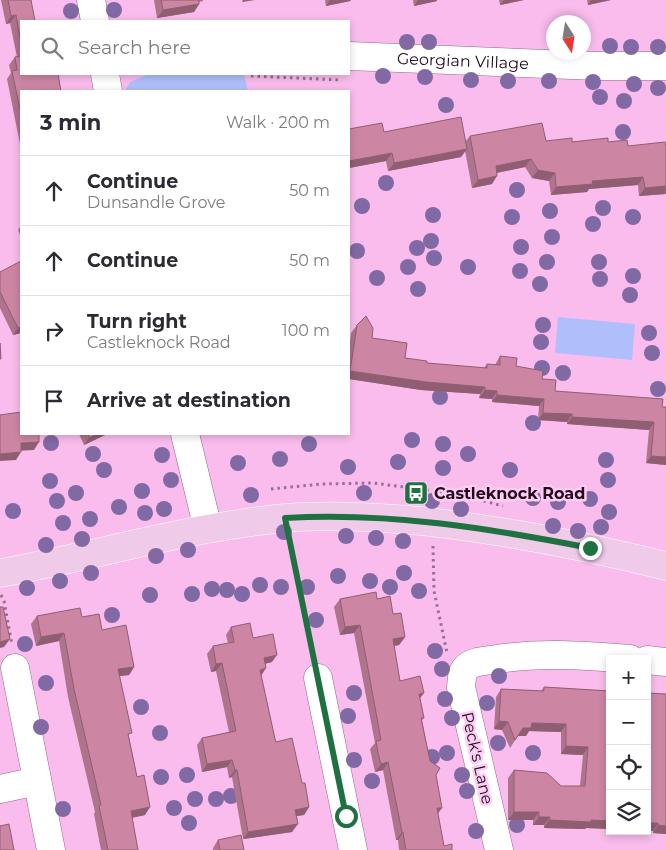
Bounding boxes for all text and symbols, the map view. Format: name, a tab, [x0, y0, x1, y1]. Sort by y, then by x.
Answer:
north arrow	[546, 15, 591, 60]
search box	[20, 20, 350, 75]
icon: search	[38, 34, 66, 62]
text: Search here	[78, 36, 191, 59]
street label: Georgian Village	[397, 49, 529, 73]
text: 3 min	[40, 110, 101, 135]
text: Walk · 200 m	[226, 113, 330, 132]
text: Continue	[87, 170, 178, 193]
icon: ahead	[40, 177, 68, 205]
text: 50 m	[289, 181, 330, 200]
text: Dunsandle Grove	[87, 193, 225, 212]
icon: ahead	[40, 247, 68, 275]
text: Continue	[87, 249, 178, 272]
text: 50 m	[289, 251, 330, 270]
text: Turn right	[87, 310, 187, 333]
icon: right	[40, 317, 68, 345]
text: 100 m	[282, 321, 330, 340]
text: Castleknock Road	[87, 333, 231, 352]
icon: arrive	[40, 387, 68, 415]
text: Arrive at destination	[87, 389, 291, 412]
bus stop icon: Castleknock Road	[403, 480, 429, 506]
place label: Castleknock Road	[434, 484, 585, 503]
route end	[579, 537, 602, 560]
map controls	[606, 655, 651, 835]
button: +	[606, 655, 651, 700]
button: −	[606, 700, 651, 745]
street label: Peck's Lane	[458, 710, 497, 806]
button: locate	[606, 745, 651, 790]
button: layers	[606, 790, 651, 835]
route start	[335, 805, 358, 828]

